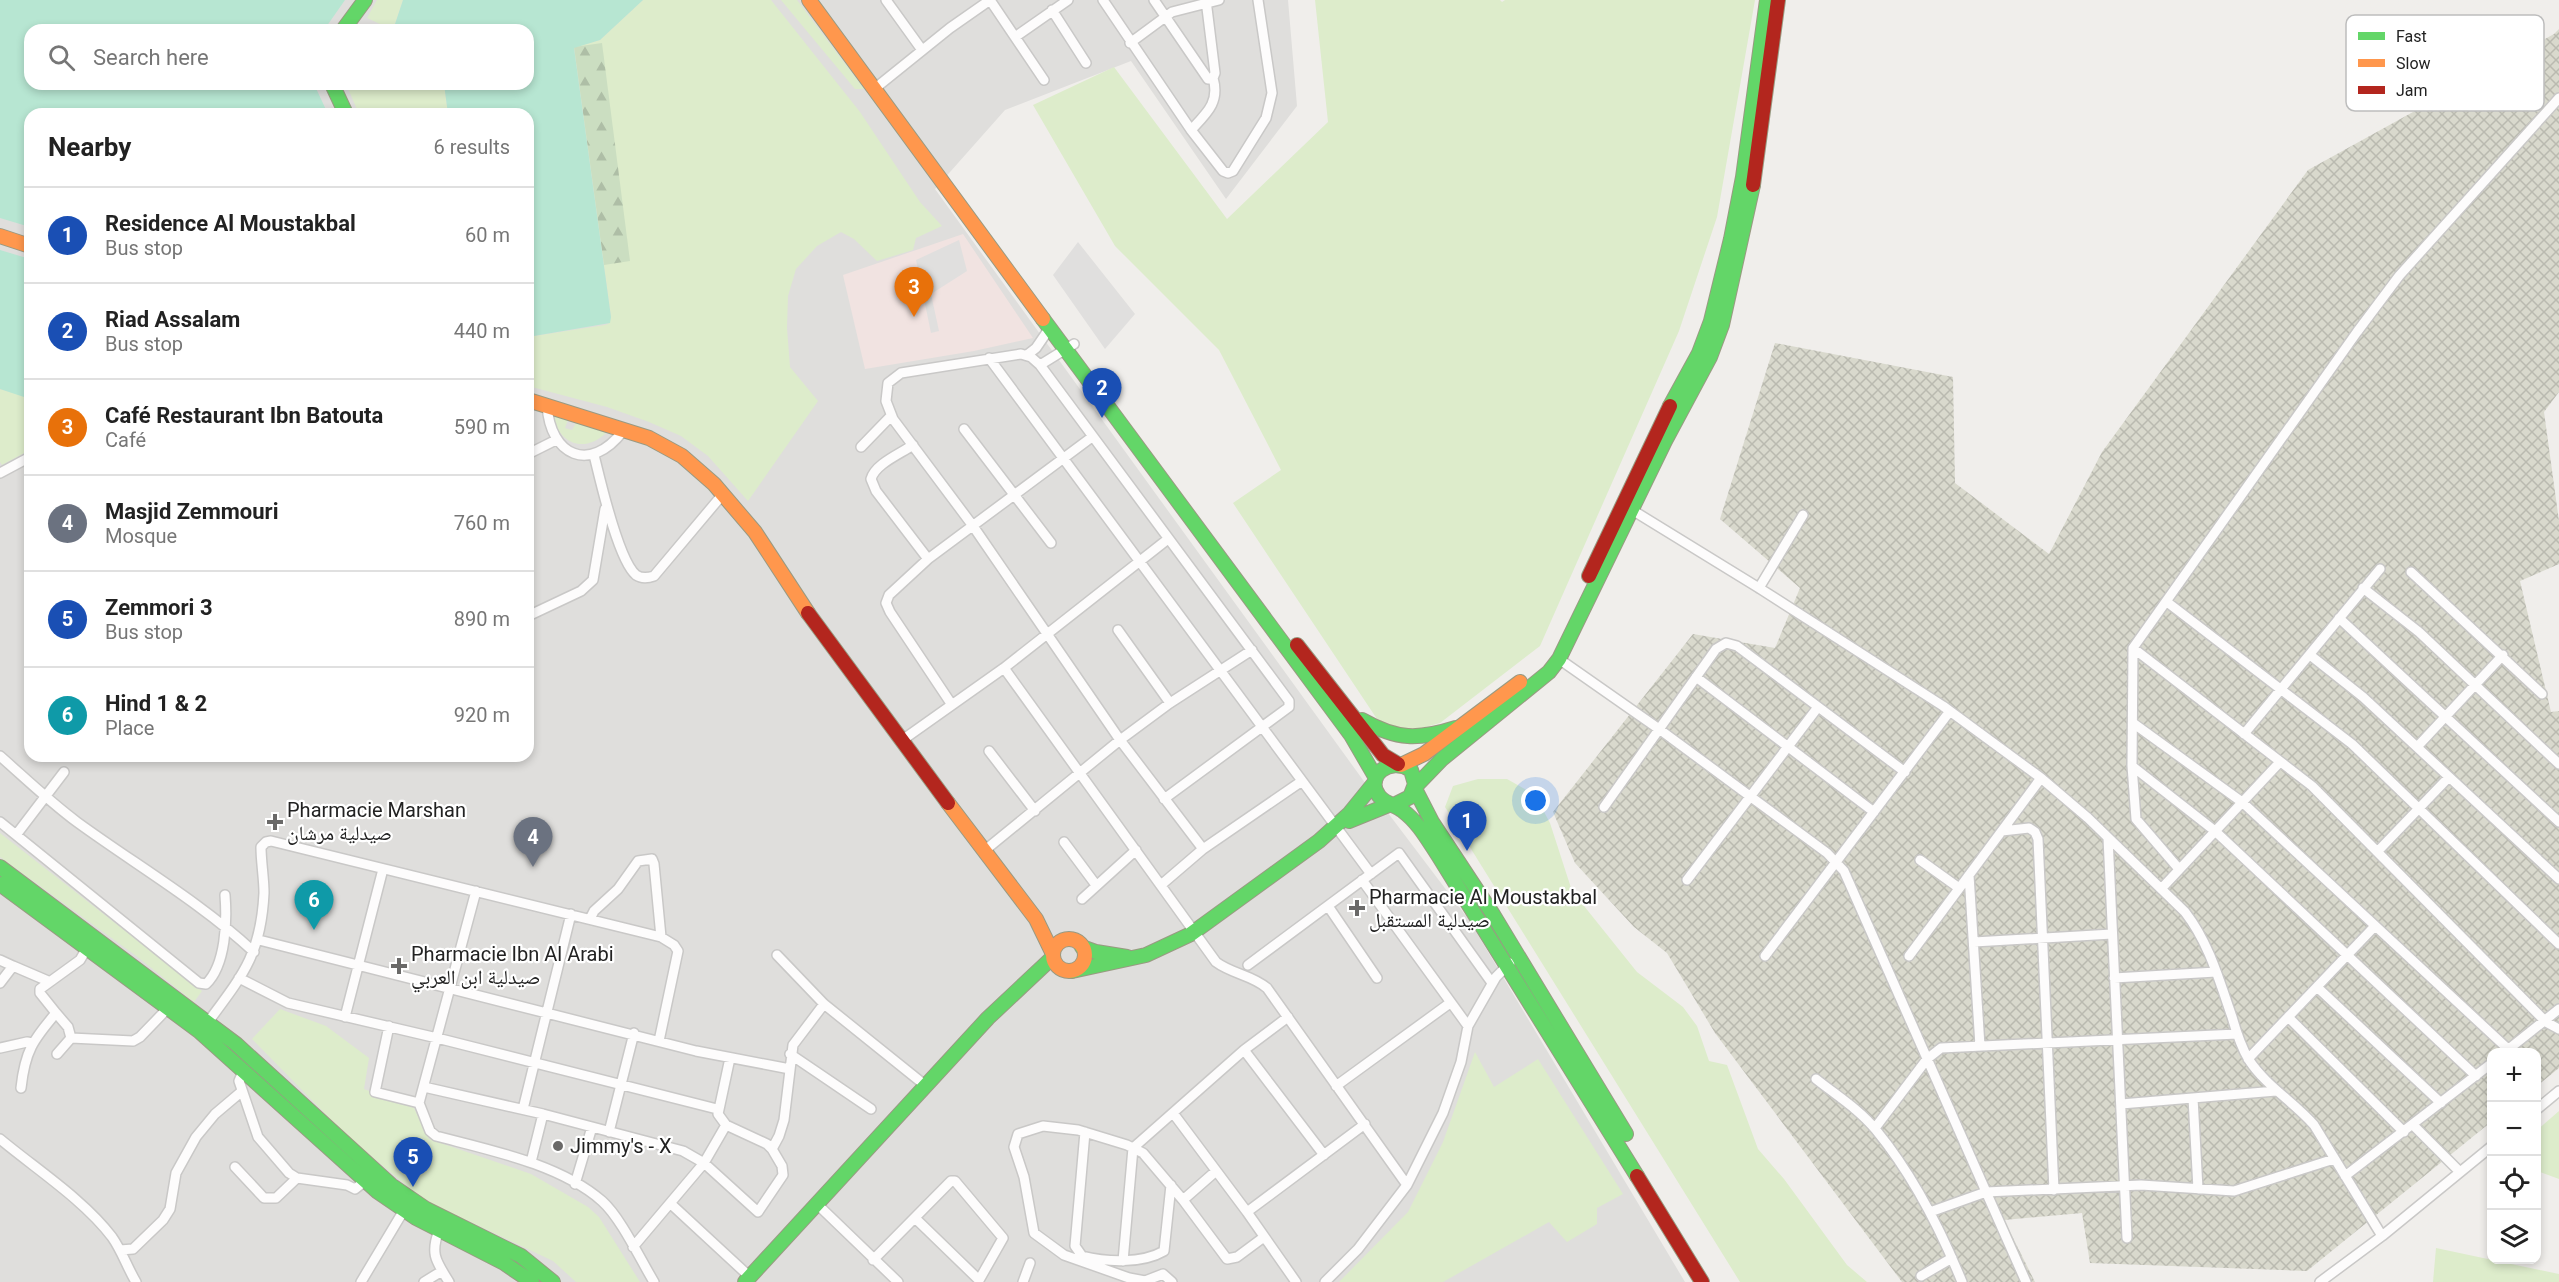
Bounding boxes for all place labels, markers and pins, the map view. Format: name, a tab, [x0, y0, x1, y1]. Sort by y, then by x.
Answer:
pin: 3	[894, 268, 934, 317]
pin: 2	[1082, 368, 1122, 418]
place label: Pharmacie Marshan صيدلية مرشان	[287, 798, 466, 845]
pin: 1	[1448, 802, 1486, 851]
marker: Pharmacie Marshan صيدلية مرشان	[268, 815, 282, 829]
pin: 4	[514, 818, 552, 867]
pin: 6	[294, 880, 334, 930]
place label: Pharmacie Al Moustakbal صيدلية المستقبل	[1369, 885, 1597, 932]
marker: Pharmacie Al Moustakbal صيدلية المستقبل	[1350, 901, 1364, 915]
place label: Pharmacie Ibn Al Arabi صيدلية ابن العربي	[411, 942, 614, 993]
marker: Pharmacie Ibn Al Arabi صيدلية ابن العربي	[392, 959, 406, 973]
place label: Jimmy's - X	[570, 1134, 672, 1158]
pin: 5	[394, 1138, 432, 1187]
marker: Jimmy's - X	[551, 1139, 565, 1153]

